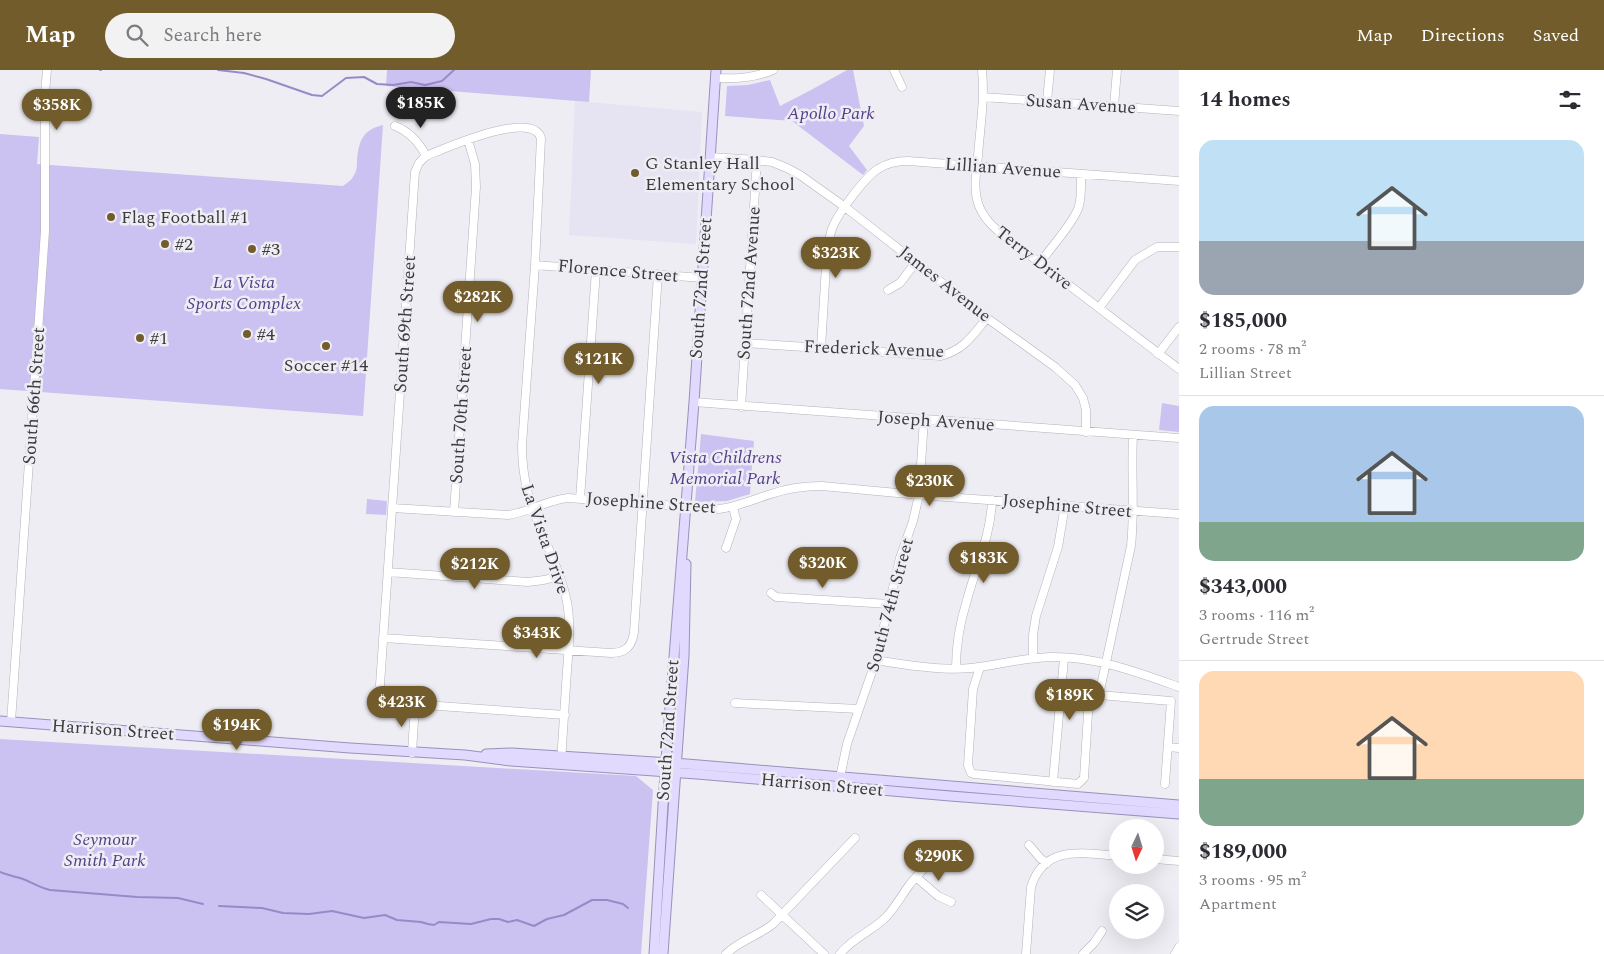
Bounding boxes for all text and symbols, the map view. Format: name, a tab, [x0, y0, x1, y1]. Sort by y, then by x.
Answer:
search box	[105, 13, 455, 58]
text: Map	[25, 17, 75, 53]
icon: search	[123, 21, 151, 49]
text: Search here	[163, 21, 262, 50]
text: Map	[1357, 22, 1393, 49]
text: Directions	[1421, 22, 1505, 49]
text: Saved	[1533, 22, 1579, 49]
text: 14 homes	[1199, 84, 1291, 116]
icon: filters	[1556, 86, 1584, 114]
pin: $185K	[386, 87, 456, 129]
street label: Susan Avenue	[1025, 87, 1137, 121]
pin: $358K	[22, 88, 92, 131]
text: $185K	[397, 91, 445, 115]
text: $358K	[33, 93, 81, 117]
park label: Apollo Park	[786, 100, 875, 127]
place label: G Stanley Hall Elementary School	[645, 150, 795, 198]
street label: Lillian Avenue	[944, 150, 1062, 186]
marker: G Stanley Hall Elementary School	[629, 167, 641, 179]
icon: home	[1347, 173, 1437, 263]
place label: Flag Football #1	[121, 204, 248, 231]
street label: South 72nd Avenue	[730, 205, 768, 361]
marker: Flag Football #1	[105, 211, 117, 223]
street label: South 72nd Street	[683, 217, 719, 359]
street label: Terry Drive	[990, 219, 1078, 297]
place label: #2	[175, 231, 193, 258]
place label: #3	[262, 236, 280, 263]
pin: $323K	[801, 236, 871, 279]
marker: #2	[159, 238, 171, 250]
street label: James Avenue	[893, 239, 997, 329]
text: $323K	[812, 241, 860, 265]
marker: #3	[246, 243, 258, 255]
street label: Florence Street	[556, 252, 680, 290]
street label: South 69th Street	[387, 254, 423, 394]
park label: La Vista Sports Complex	[187, 269, 301, 317]
pin: $282K	[443, 280, 513, 323]
text: $282K	[454, 285, 502, 309]
text: $185,000	[1199, 305, 1287, 337]
place label: #4	[257, 321, 275, 348]
place label: #1	[150, 325, 168, 352]
street label: South 66th Street	[16, 326, 52, 466]
marker: #4	[241, 328, 253, 340]
marker: #1	[134, 332, 146, 344]
street label: Frederick Avenue	[803, 333, 945, 365]
text: 2 rooms · 78 m²	[1199, 337, 1306, 361]
marker: Soccer #14	[320, 340, 332, 352]
pin: $121K	[564, 342, 634, 385]
street label: South 70th Street	[443, 345, 479, 485]
text: $121K	[575, 347, 623, 371]
place label: Soccer #14	[284, 352, 368, 379]
text: Lillian Street	[1199, 361, 1292, 385]
street label: Joseph Avenue	[876, 403, 996, 439]
icon: home	[1347, 438, 1437, 528]
park label: Vista Childrens Memorial Park	[668, 444, 782, 492]
pin: $230K	[895, 464, 965, 507]
text: $230K	[906, 469, 954, 493]
street label: La Vista Drive	[514, 480, 576, 598]
street label: Josephine Street	[585, 485, 717, 521]
street label: Josephine Street	[1001, 487, 1133, 525]
street label: South 74th Street	[859, 535, 921, 675]
pin: $183K	[949, 542, 1019, 584]
pin: $320K	[788, 546, 858, 589]
text: $183K	[960, 546, 1008, 570]
pin: $212K	[440, 548, 510, 590]
text: $320K	[799, 551, 847, 575]
text: $212K	[451, 552, 499, 576]
text: $343,000	[1199, 571, 1287, 603]
text: 3 rooms · 116 m²	[1199, 603, 1314, 627]
pin: $343K	[502, 616, 572, 659]
text: $343K	[513, 621, 561, 645]
text: Gertrude Street	[1199, 627, 1309, 651]
street label: South 72nd Street	[650, 659, 686, 801]
pin: $189K	[1035, 678, 1105, 721]
text: $189K	[1046, 683, 1094, 707]
pin: $423K	[367, 686, 437, 728]
text: $423K	[378, 690, 426, 714]
icon: home	[1347, 703, 1437, 793]
pin: $194K	[202, 708, 272, 751]
street label: Harrison Street	[51, 712, 175, 748]
text: $194K	[213, 713, 261, 737]
street label: Harrison Street	[760, 766, 884, 804]
north arrow	[1109, 819, 1164, 874]
map controls	[1109, 819, 1164, 939]
park label: Seymour Smith Park	[64, 826, 146, 874]
text: $189,000	[1199, 836, 1287, 868]
pin: $290K	[904, 840, 974, 882]
text: $290K	[915, 844, 963, 868]
text: 3 rooms · 95 m²	[1199, 868, 1306, 892]
button: layers	[1109, 884, 1164, 939]
text: Apartment	[1199, 892, 1277, 916]

